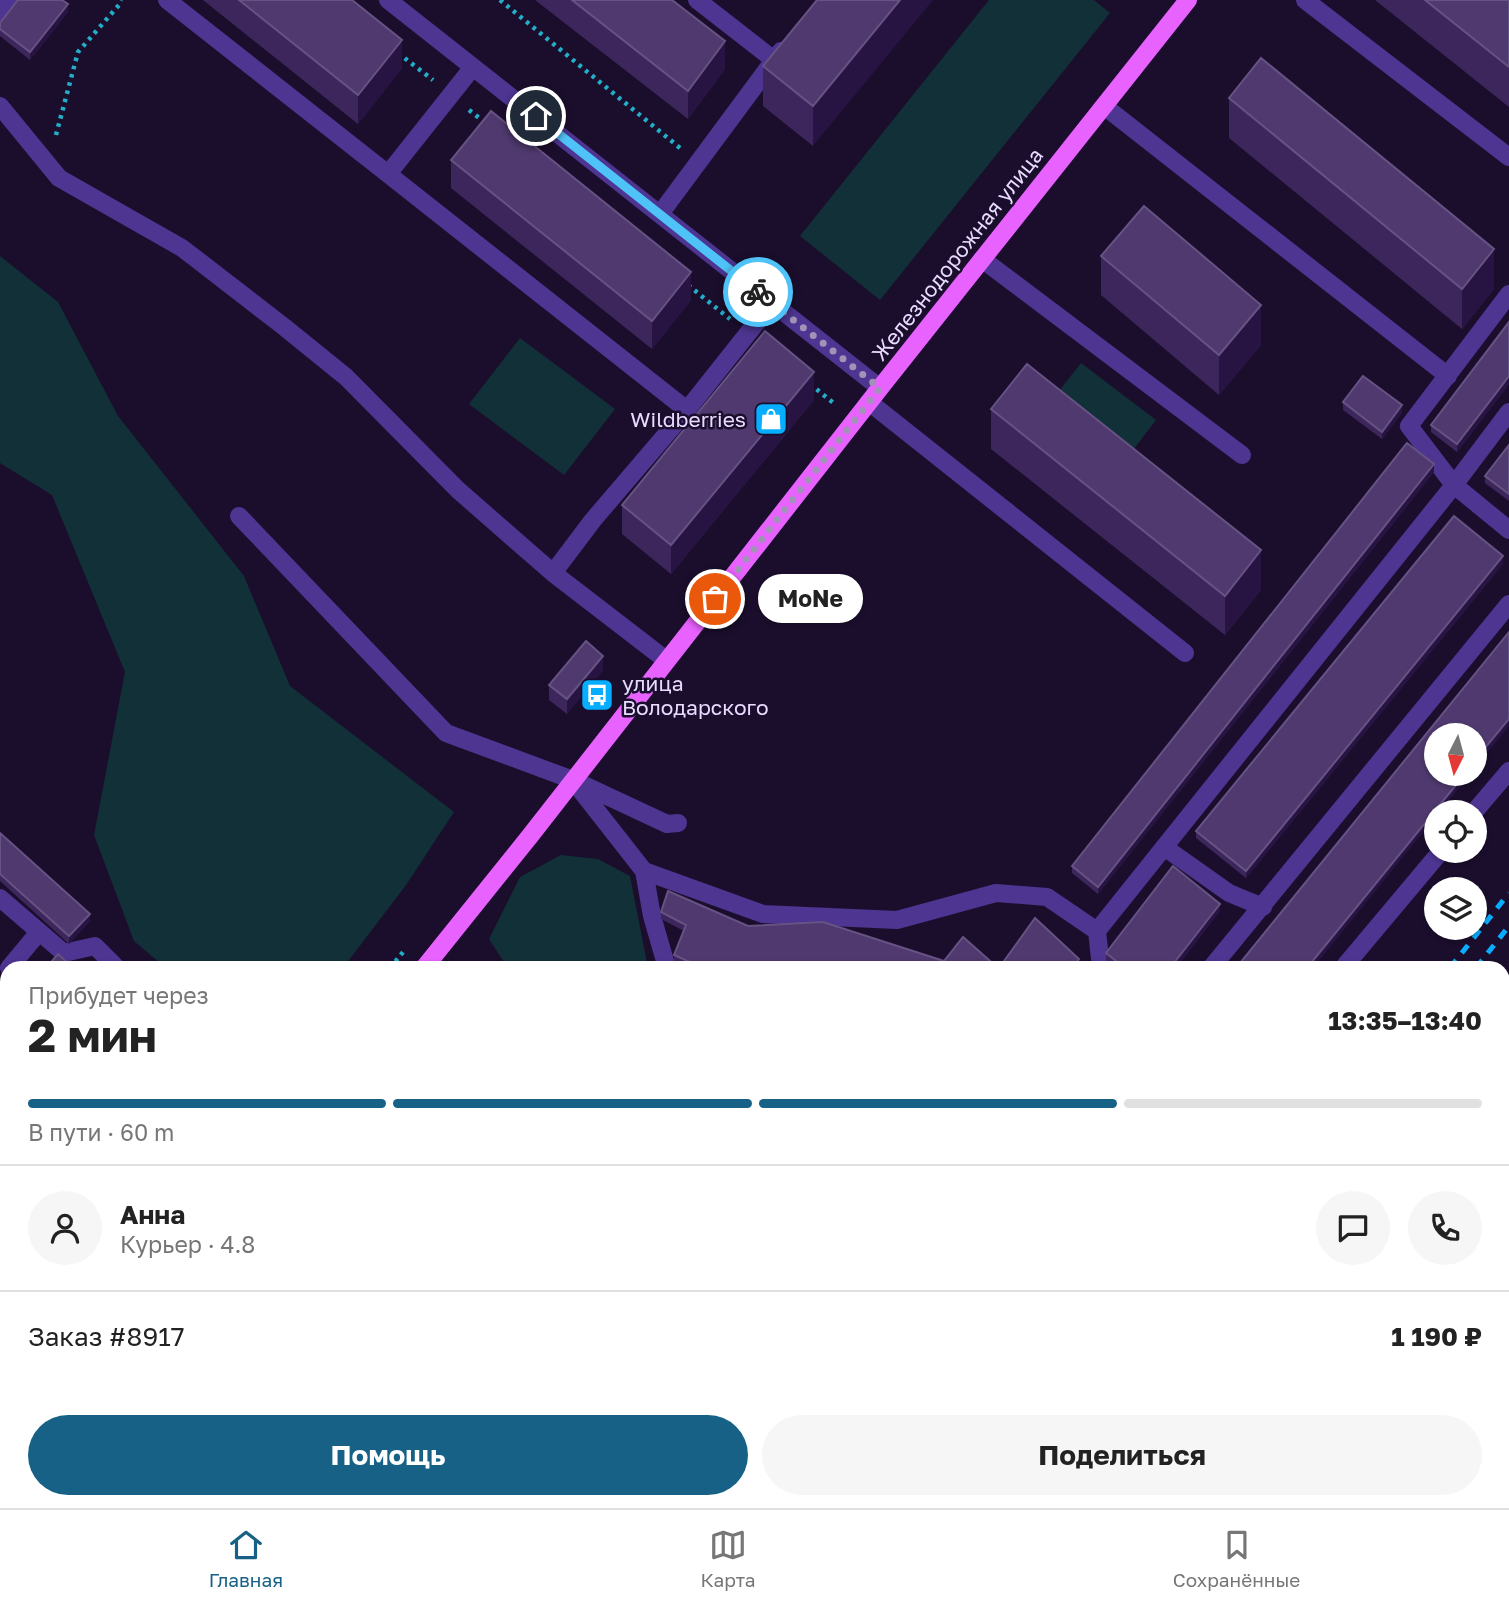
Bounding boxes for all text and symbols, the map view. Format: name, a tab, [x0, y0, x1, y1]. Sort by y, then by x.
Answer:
pin	[506, 86, 566, 146]
icon: home	[517, 97, 555, 135]
street label: Железнодорожная улица	[866, 142, 1048, 366]
courier	[723, 257, 793, 327]
icon: bike	[739, 273, 777, 311]
shop icon: Wildberries	[752, 400, 790, 438]
place label: Wildberries	[630, 406, 746, 432]
pin	[685, 569, 745, 629]
callout: MoNe	[757, 574, 862, 624]
icon: bag	[696, 580, 734, 618]
text: MoNe	[778, 584, 843, 612]
place label: улица Володарского	[622, 670, 769, 720]
bus stop icon: улица Володарского	[578, 676, 616, 714]
north arrow	[1424, 723, 1488, 786]
map controls	[1424, 723, 1487, 940]
button: locate	[1424, 800, 1487, 863]
button: layers	[1424, 877, 1487, 940]
text: Прибудет через	[28, 981, 209, 1009]
text: 13:35–13:40	[1328, 1005, 1482, 1036]
text: 2 мин	[28, 1007, 157, 1062]
text: В пути · 60 m	[28, 1118, 174, 1146]
button: person	[28, 1191, 102, 1265]
button: chat	[1316, 1191, 1390, 1265]
button: phone	[1408, 1191, 1482, 1265]
text: Анна	[120, 1199, 185, 1230]
text: Курьер · 4.8	[120, 1230, 255, 1258]
text: Заказ #8917	[28, 1321, 185, 1352]
text: 1 190 ₽	[1391, 1321, 1482, 1352]
button: Помощь	[28, 1415, 748, 1495]
button: Поделиться	[762, 1415, 1482, 1495]
tab: Главная	[209, 1526, 283, 1591]
tab: Карта	[700, 1526, 755, 1591]
tab: Сохранённые	[1173, 1526, 1300, 1591]

